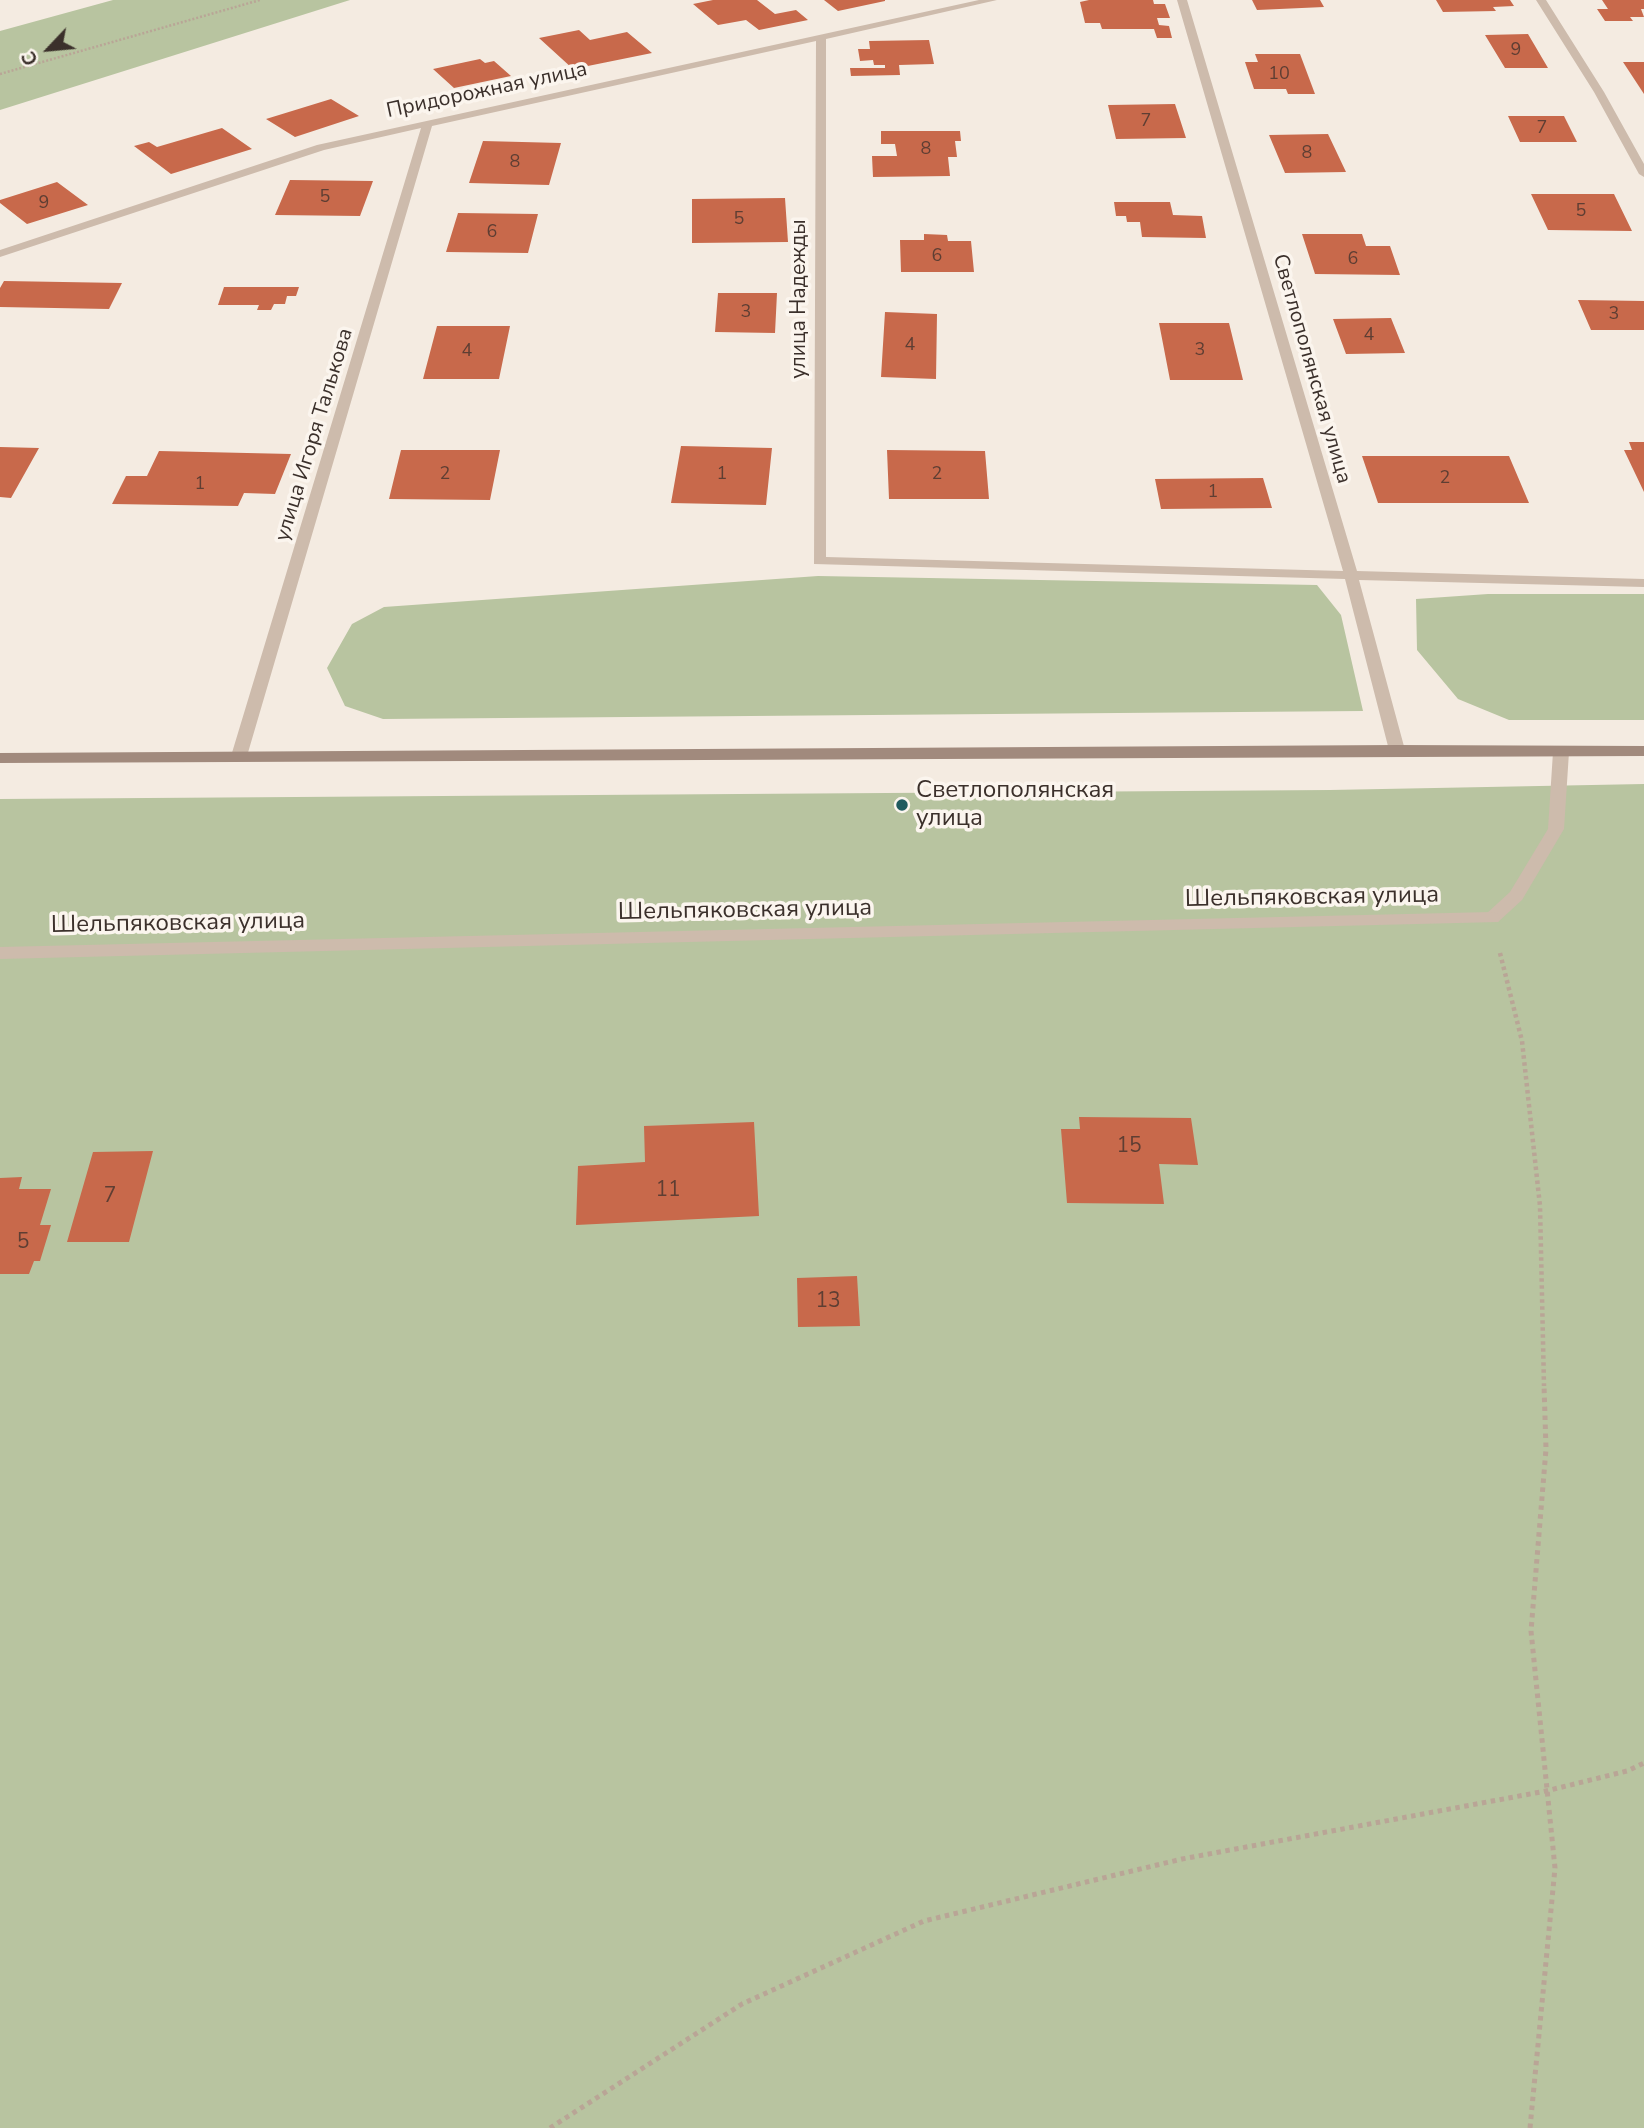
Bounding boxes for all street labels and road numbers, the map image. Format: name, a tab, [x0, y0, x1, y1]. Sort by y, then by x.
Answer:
street label: Придорожная улица	[384, 57, 590, 125]
street label: улица Надежды	[787, 219, 813, 379]
street label: Светлополянская улица	[1266, 251, 1356, 487]
street label: улица Игоря Талькова	[271, 326, 359, 544]
street label: Шельпяковская улица	[1185, 881, 1439, 915]
street label: Шельпяковская улица	[618, 894, 872, 928]
street label: Шельпяковская улица	[51, 907, 305, 941]

